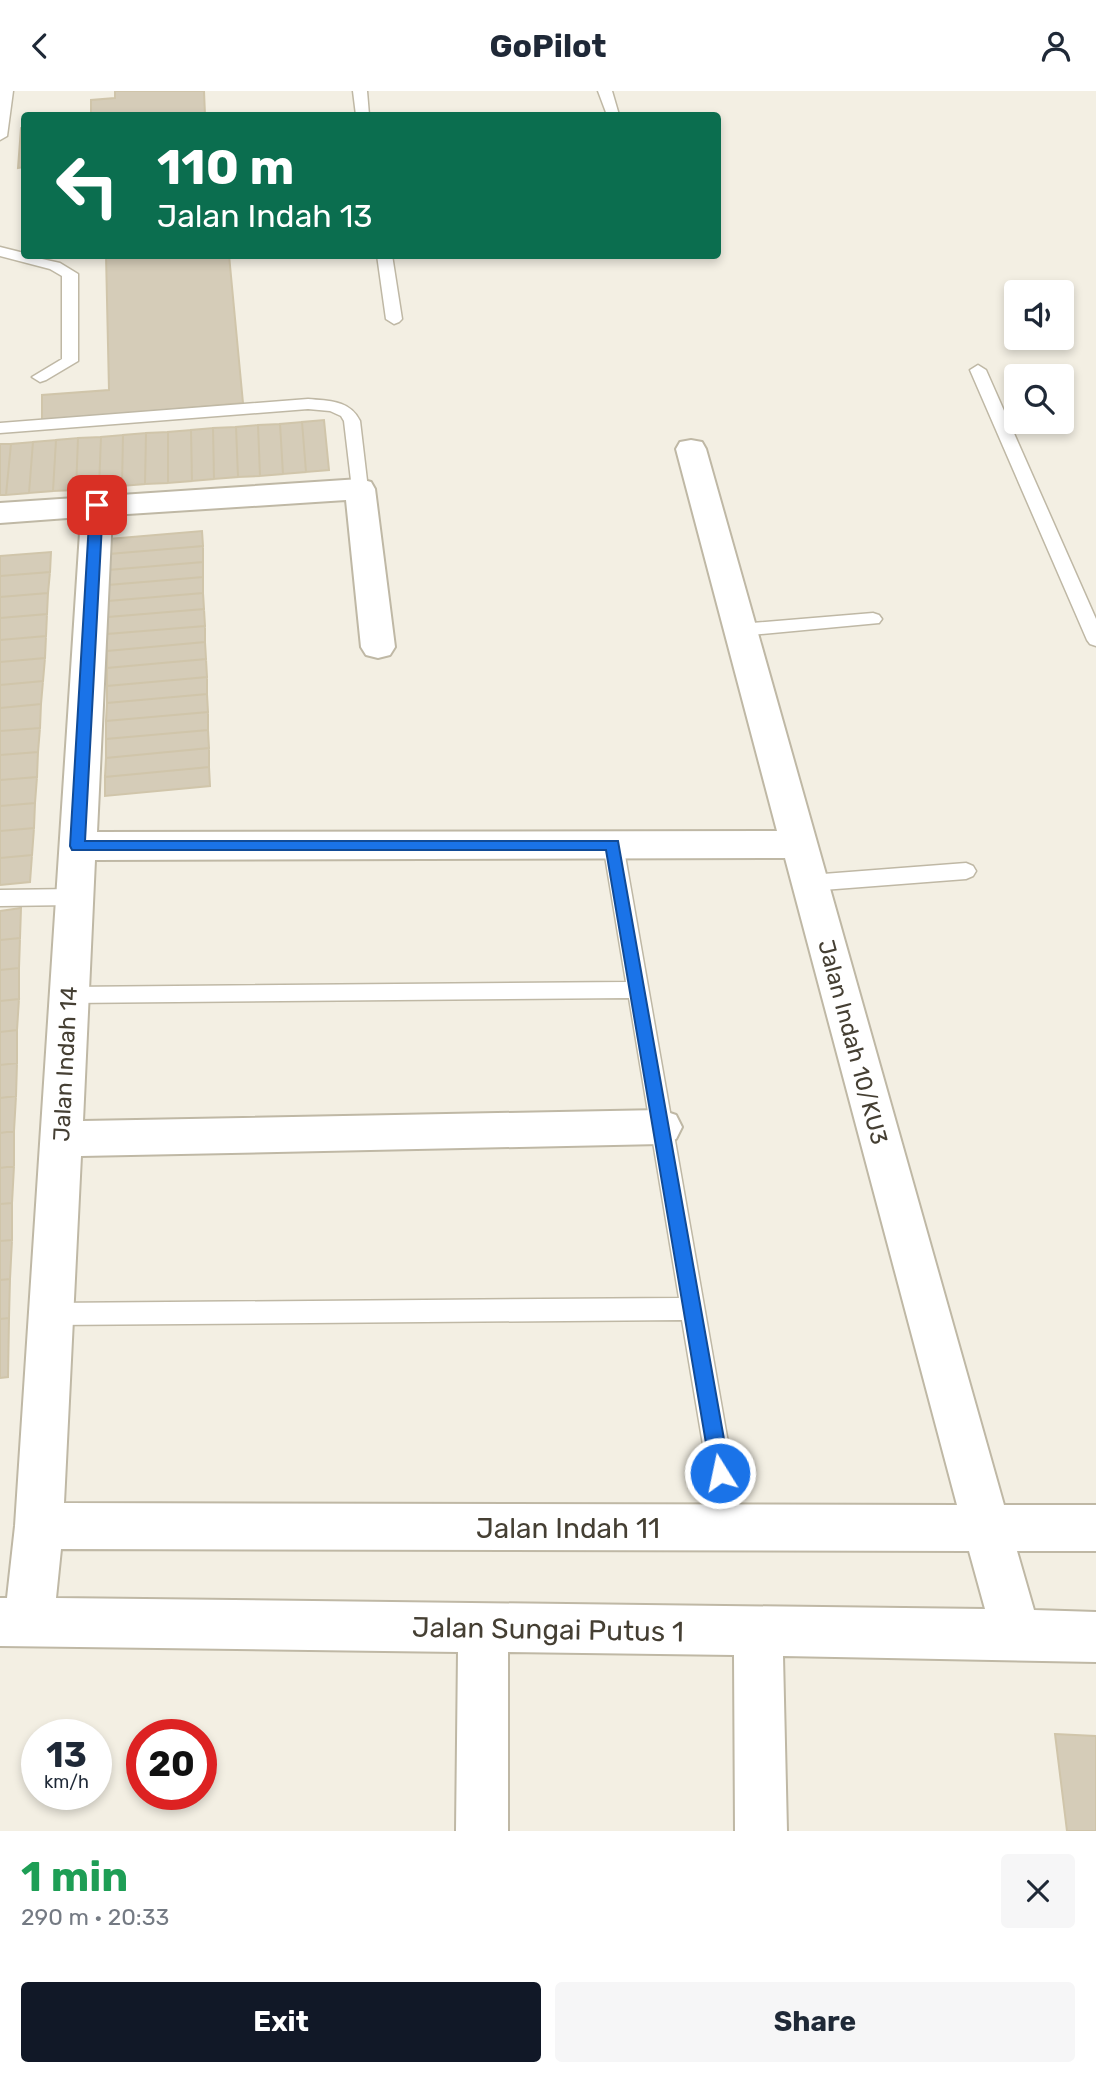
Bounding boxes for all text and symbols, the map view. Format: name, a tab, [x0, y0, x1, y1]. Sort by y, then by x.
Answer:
icon: back	[21, 27, 59, 65]
text: GoPilot	[490, 27, 606, 65]
icon: person	[1037, 27, 1075, 65]
text: 110 m	[157, 138, 294, 196]
icon: left	[42, 140, 133, 231]
text: Jalan Indah 13	[157, 197, 373, 235]
map controls	[1004, 280, 1074, 434]
button: sound	[1004, 280, 1074, 350]
button: search	[1004, 364, 1074, 434]
pin	[67, 475, 127, 535]
icon: arrive	[78, 486, 116, 524]
street label: Jalan Indah 10/KU3	[812, 937, 894, 1147]
street label: Jalan Indah 14	[47, 986, 83, 1142]
position arrow	[683, 1436, 757, 1510]
street label: Jalan Indah 11	[476, 1512, 660, 1545]
street label: Jalan Sungai Putus 1	[412, 1611, 684, 1648]
speed limit sign: 20	[126, 1719, 217, 1810]
text: 13	[46, 1734, 87, 1776]
text: km/h	[44, 1771, 89, 1793]
text: 1 min	[21, 1852, 128, 1902]
button: close	[1001, 1854, 1075, 1928]
text: 290 m · 20:33	[21, 1903, 169, 1931]
button: Exit	[21, 1982, 541, 2062]
button: Share	[555, 1982, 1075, 2062]

